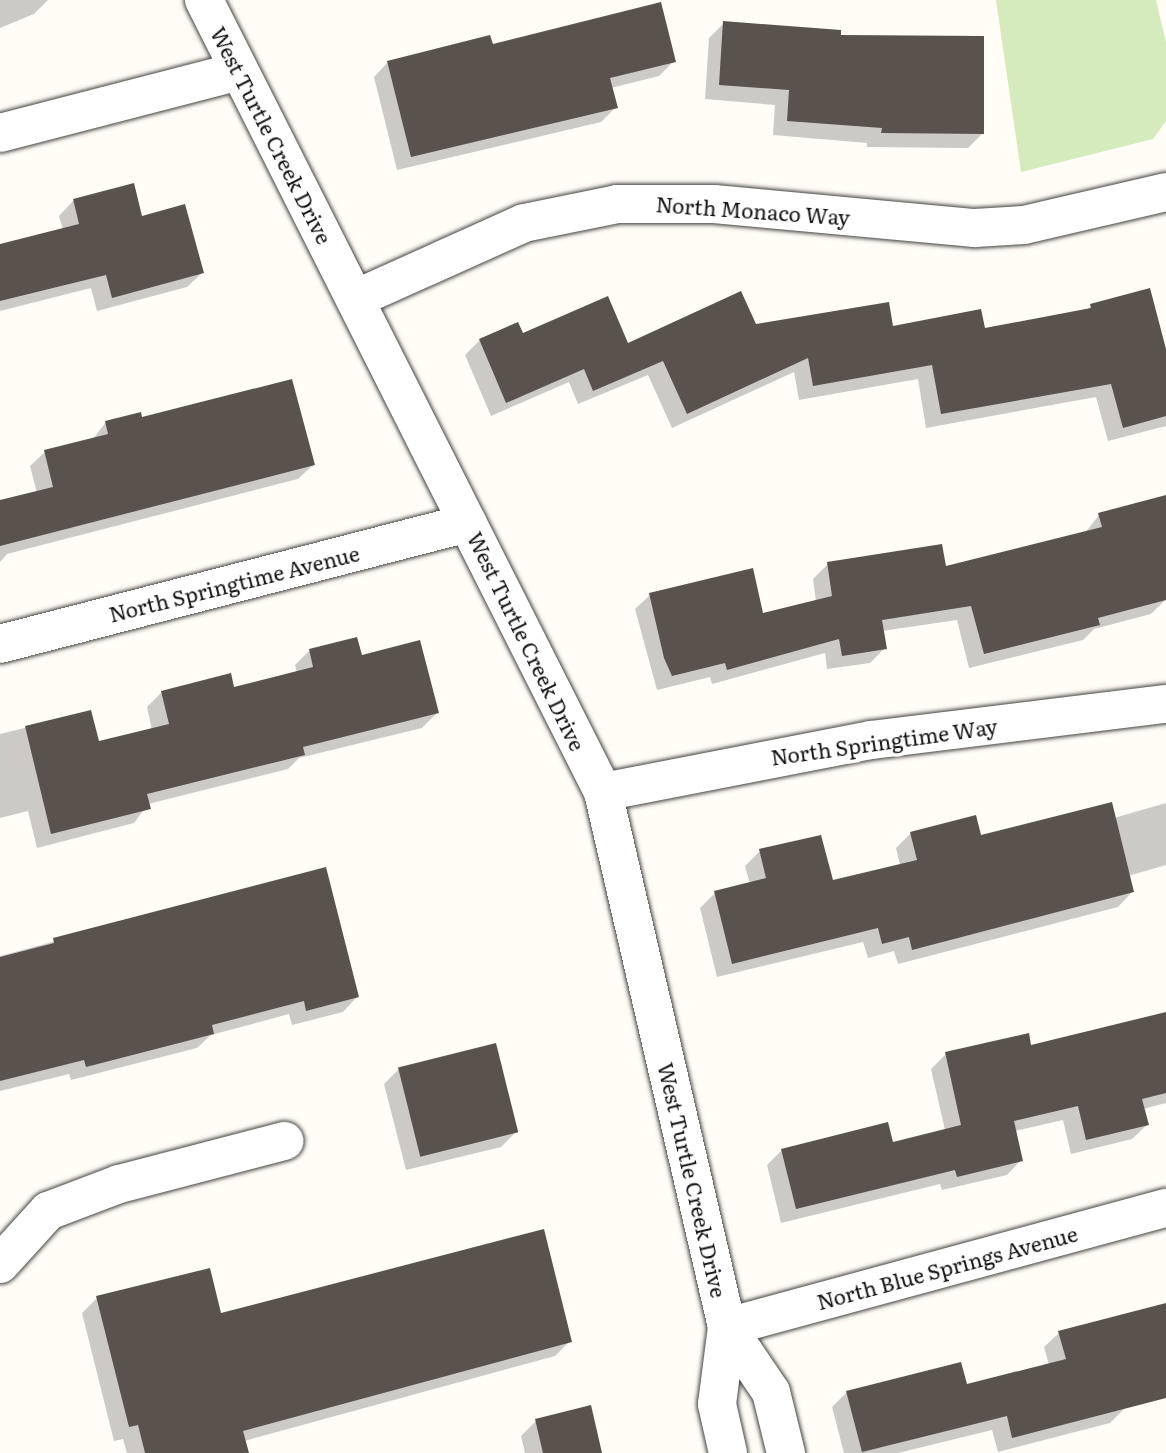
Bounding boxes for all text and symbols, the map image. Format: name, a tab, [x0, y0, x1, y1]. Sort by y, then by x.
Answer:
street label: West Turtle Creek Drive	[206, 22, 338, 248]
street label: North Monaco Way	[655, 191, 851, 229]
street label: West Turtle Creek Drive	[463, 527, 591, 755]
street label: North Springtime Avenue	[106, 540, 362, 626]
street label: North Springtime Way	[769, 713, 999, 769]
street label: West Turtle Creek Drive	[654, 1060, 732, 1300]
street label: North Blue Springs Avenue	[814, 1220, 1080, 1314]

